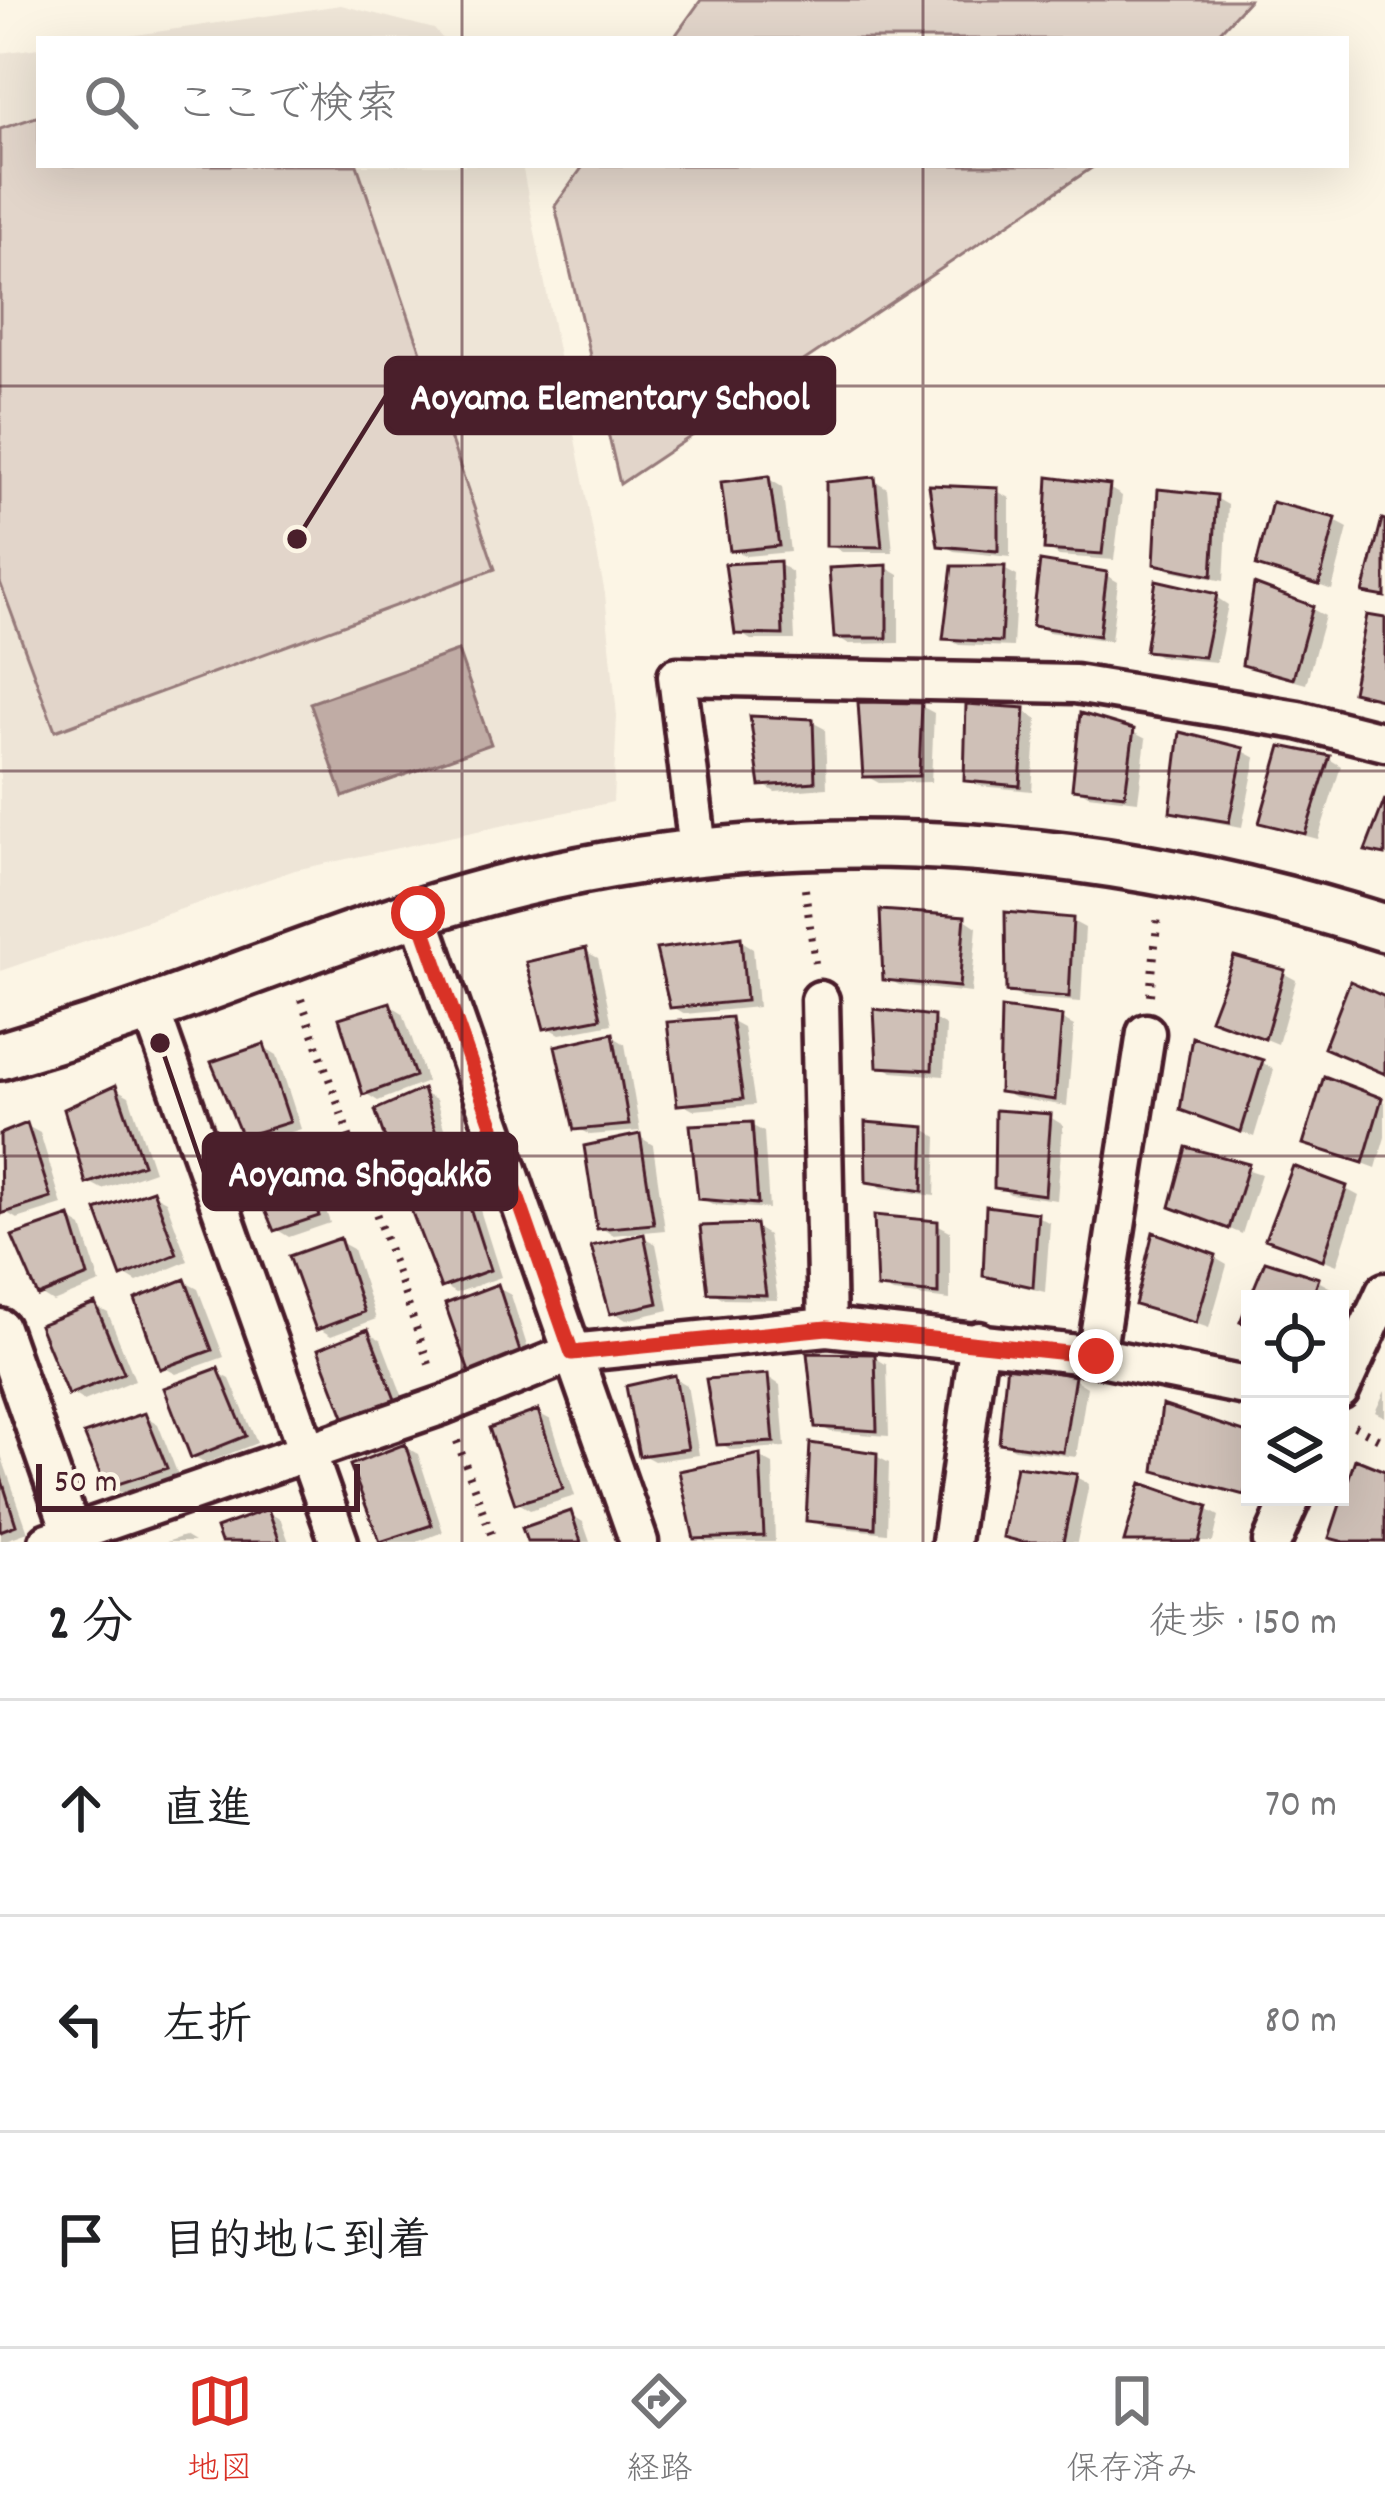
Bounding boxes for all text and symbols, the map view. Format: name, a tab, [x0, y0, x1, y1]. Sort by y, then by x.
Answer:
search box	[36, 36, 1349, 168]
icon: search	[78, 69, 144, 135]
text: ここで検索	[174, 76, 399, 140]
callout: Aoyama Elementary School	[386, 358, 834, 433]
text: Aoyama Elementary School	[410, 374, 810, 429]
route start	[391, 886, 445, 940]
callout: Aoyama Shōgakkō	[204, 1134, 516, 1209]
text: Aoyama Shōgakkō	[228, 1151, 492, 1206]
map controls	[1241, 1290, 1349, 1506]
button: locate	[1241, 1290, 1349, 1398]
route end	[1069, 1329, 1123, 1383]
button: layers	[1241, 1398, 1349, 1506]
scale bar	[36, 1458, 360, 1511]
text: 50 m	[54, 1461, 118, 1508]
text: 2 分	[48, 1591, 133, 1663]
text: 徒歩 · 150 m	[1149, 1598, 1337, 1653]
icon: ahead	[48, 1775, 114, 1841]
text: 70 m	[1265, 1780, 1337, 1835]
text: 直進	[162, 1781, 252, 1845]
icon: left	[48, 1991, 114, 2057]
text: 80 m	[1264, 1996, 1337, 2051]
text: 左折	[162, 1997, 252, 2061]
icon: arrive	[48, 2207, 114, 2273]
text: 目的地に到着	[162, 2213, 432, 2277]
tab: 地図	[187, 2368, 253, 2495]
tab: 経路	[626, 2368, 692, 2495]
tab: 保存済み	[1066, 2368, 1198, 2495]

